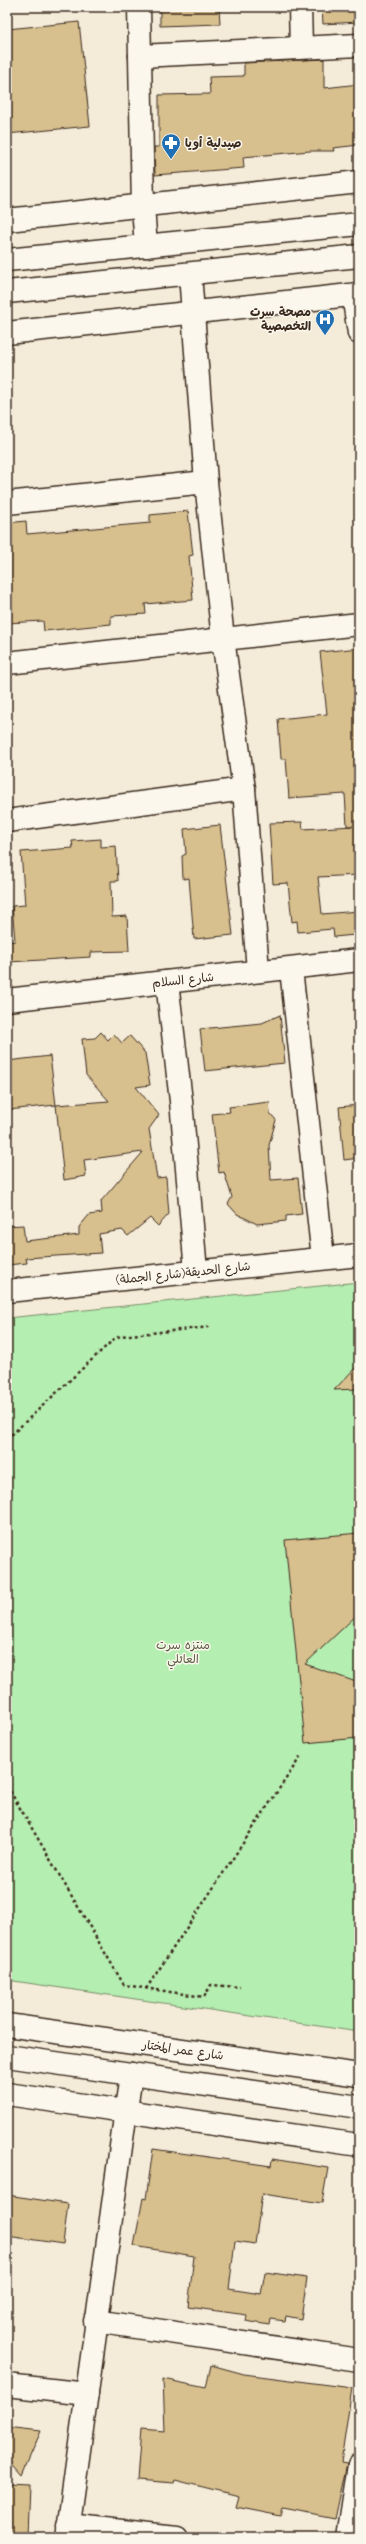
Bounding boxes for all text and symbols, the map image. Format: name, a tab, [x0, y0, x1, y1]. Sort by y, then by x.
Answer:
pharmacy icon: صيدلية أويا	[160, 132, 182, 160]
place label: صيدلية أويا	[185, 135, 241, 150]
place label: مصحة سرت التخصصية	[250, 305, 311, 333]
hospital icon: مصحة سرت التخصصية	[314, 308, 336, 336]
street label: شارع السلام	[151, 970, 215, 992]
street label: شارع الحديقة(شارع الجملة)	[115, 1259, 251, 1289]
park label: منتزه سرت العائلي	[156, 1638, 210, 1670]
street label: شارع عمر المختار	[140, 2037, 224, 2065]

